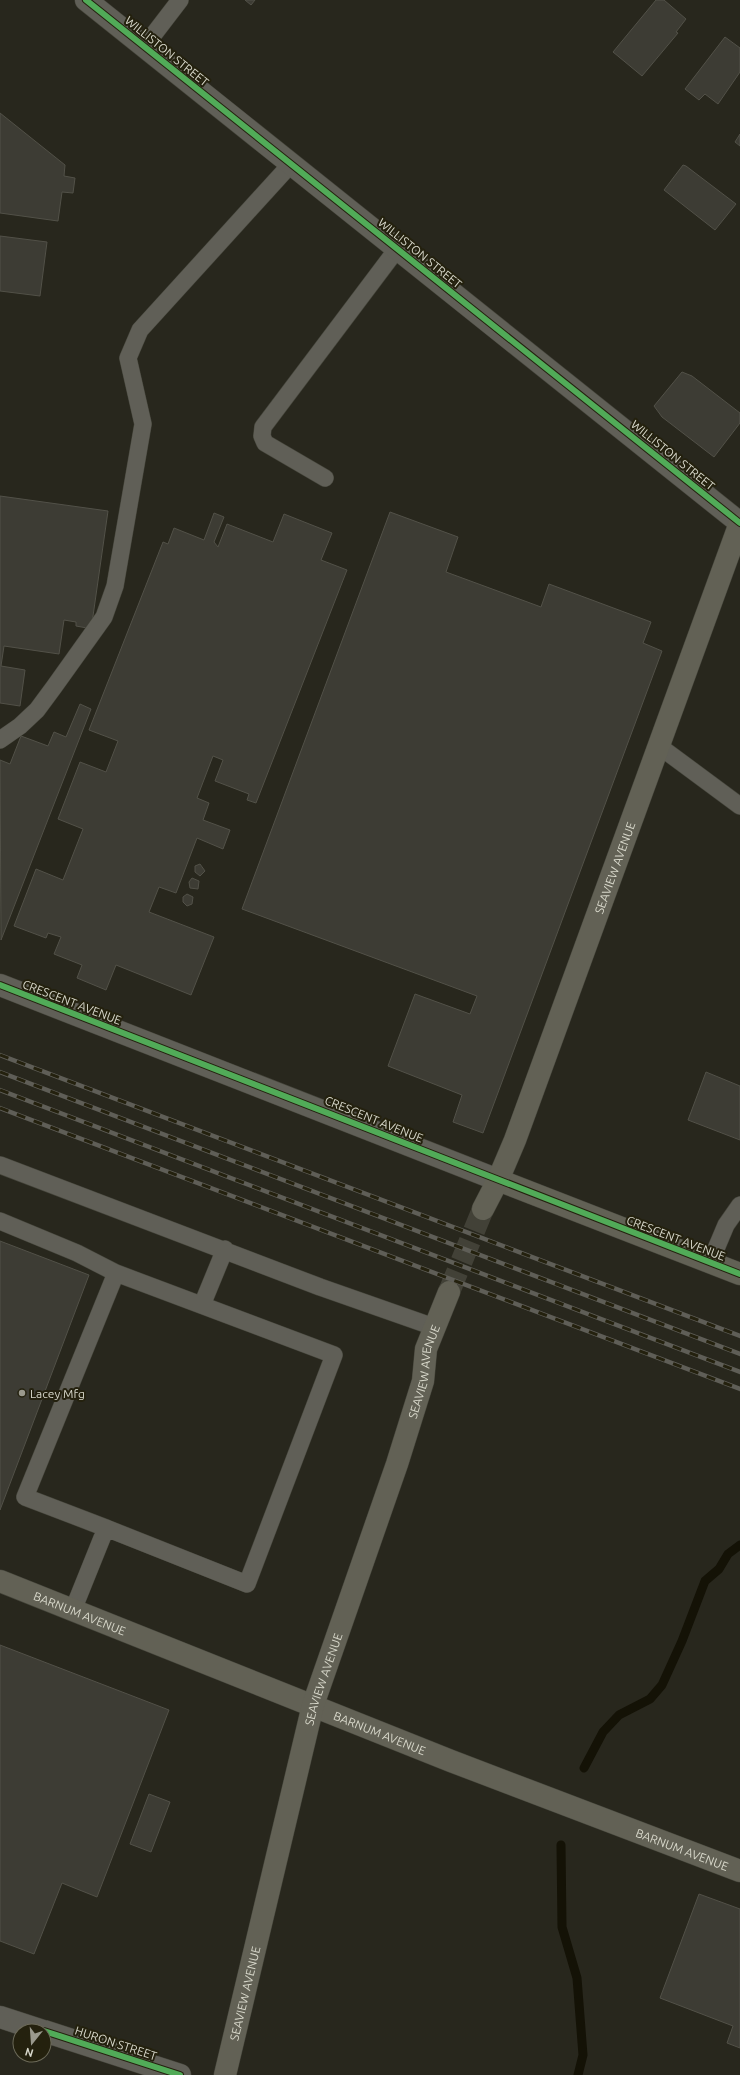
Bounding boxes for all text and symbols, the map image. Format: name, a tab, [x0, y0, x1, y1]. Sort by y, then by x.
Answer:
street label: WILLISTON STREET	[123, 13, 212, 89]
street label: WILLISTON STREET	[376, 215, 465, 291]
street label: WILLISTON STREET	[629, 417, 718, 493]
street label: SEAVIEW AVENUE	[592, 820, 637, 915]
street label: CRESCENT AVENUE	[21, 977, 124, 1027]
street label: CRESCENT AVENUE	[323, 1093, 425, 1145]
street label: CRESCENT AVENUE	[625, 1213, 728, 1263]
street label: SEAVIEW AVENUE	[405, 1322, 442, 1420]
place label: Lacey Mfg	[30, 1387, 85, 1400]
marker: Lacey Mfg	[17, 1388, 27, 1398]
street label: BARNUM AVENUE	[32, 1589, 128, 1637]
street label: SEAVIEW AVENUE	[302, 1631, 344, 1727]
street label: BARNUM AVENUE	[332, 1708, 428, 1757]
street label: BARNUM AVENUE	[634, 1826, 731, 1873]
street label: SEAVIEW AVENUE	[227, 1944, 262, 2042]
north arrow	[12, 2023, 52, 2063]
street label: HURON STREET	[73, 2024, 159, 2062]
text: N	[23, 2046, 35, 2060]

